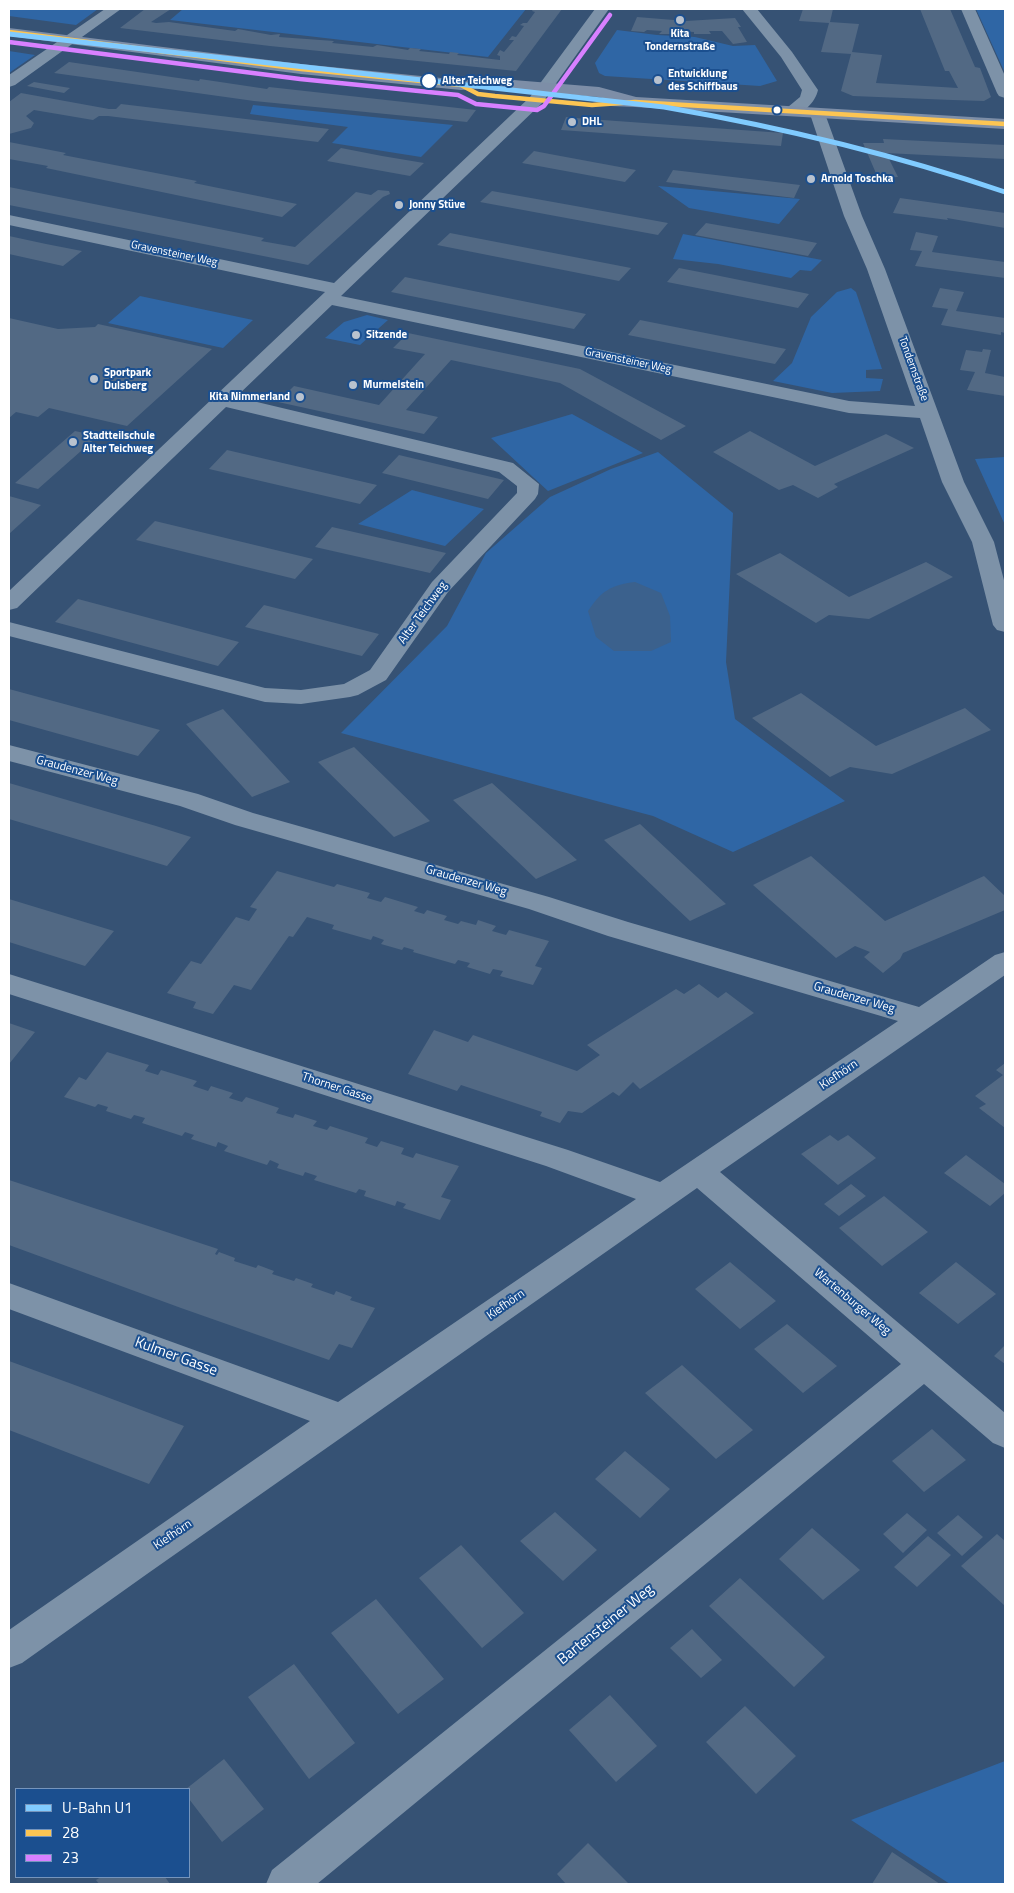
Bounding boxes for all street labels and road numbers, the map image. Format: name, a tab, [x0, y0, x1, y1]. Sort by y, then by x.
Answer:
street label: Gravensteiner Weg	[130, 238, 218, 270]
street label: Tondernstraße	[895, 335, 931, 403]
street label: Gravensteiner Weg	[584, 345, 672, 377]
street label: Alter Teichweg	[395, 579, 451, 647]
street label: Graudenzer Weg	[35, 753, 119, 789]
street label: Graudenzer Weg	[424, 863, 508, 899]
street label: Graudenzer Weg	[812, 980, 896, 1016]
street label: Kiefhörn	[817, 1057, 861, 1093]
street label: Thorner Gasse	[300, 1070, 374, 1106]
street label: Wartenburger Weg	[811, 1266, 893, 1338]
street label: Kiefhörn	[484, 1287, 528, 1323]
street label: Kulmer Gasse	[132, 1334, 220, 1380]
street label: Kiefhörn	[151, 1517, 195, 1553]
street label: Bartensteiner Weg	[554, 1581, 658, 1669]

